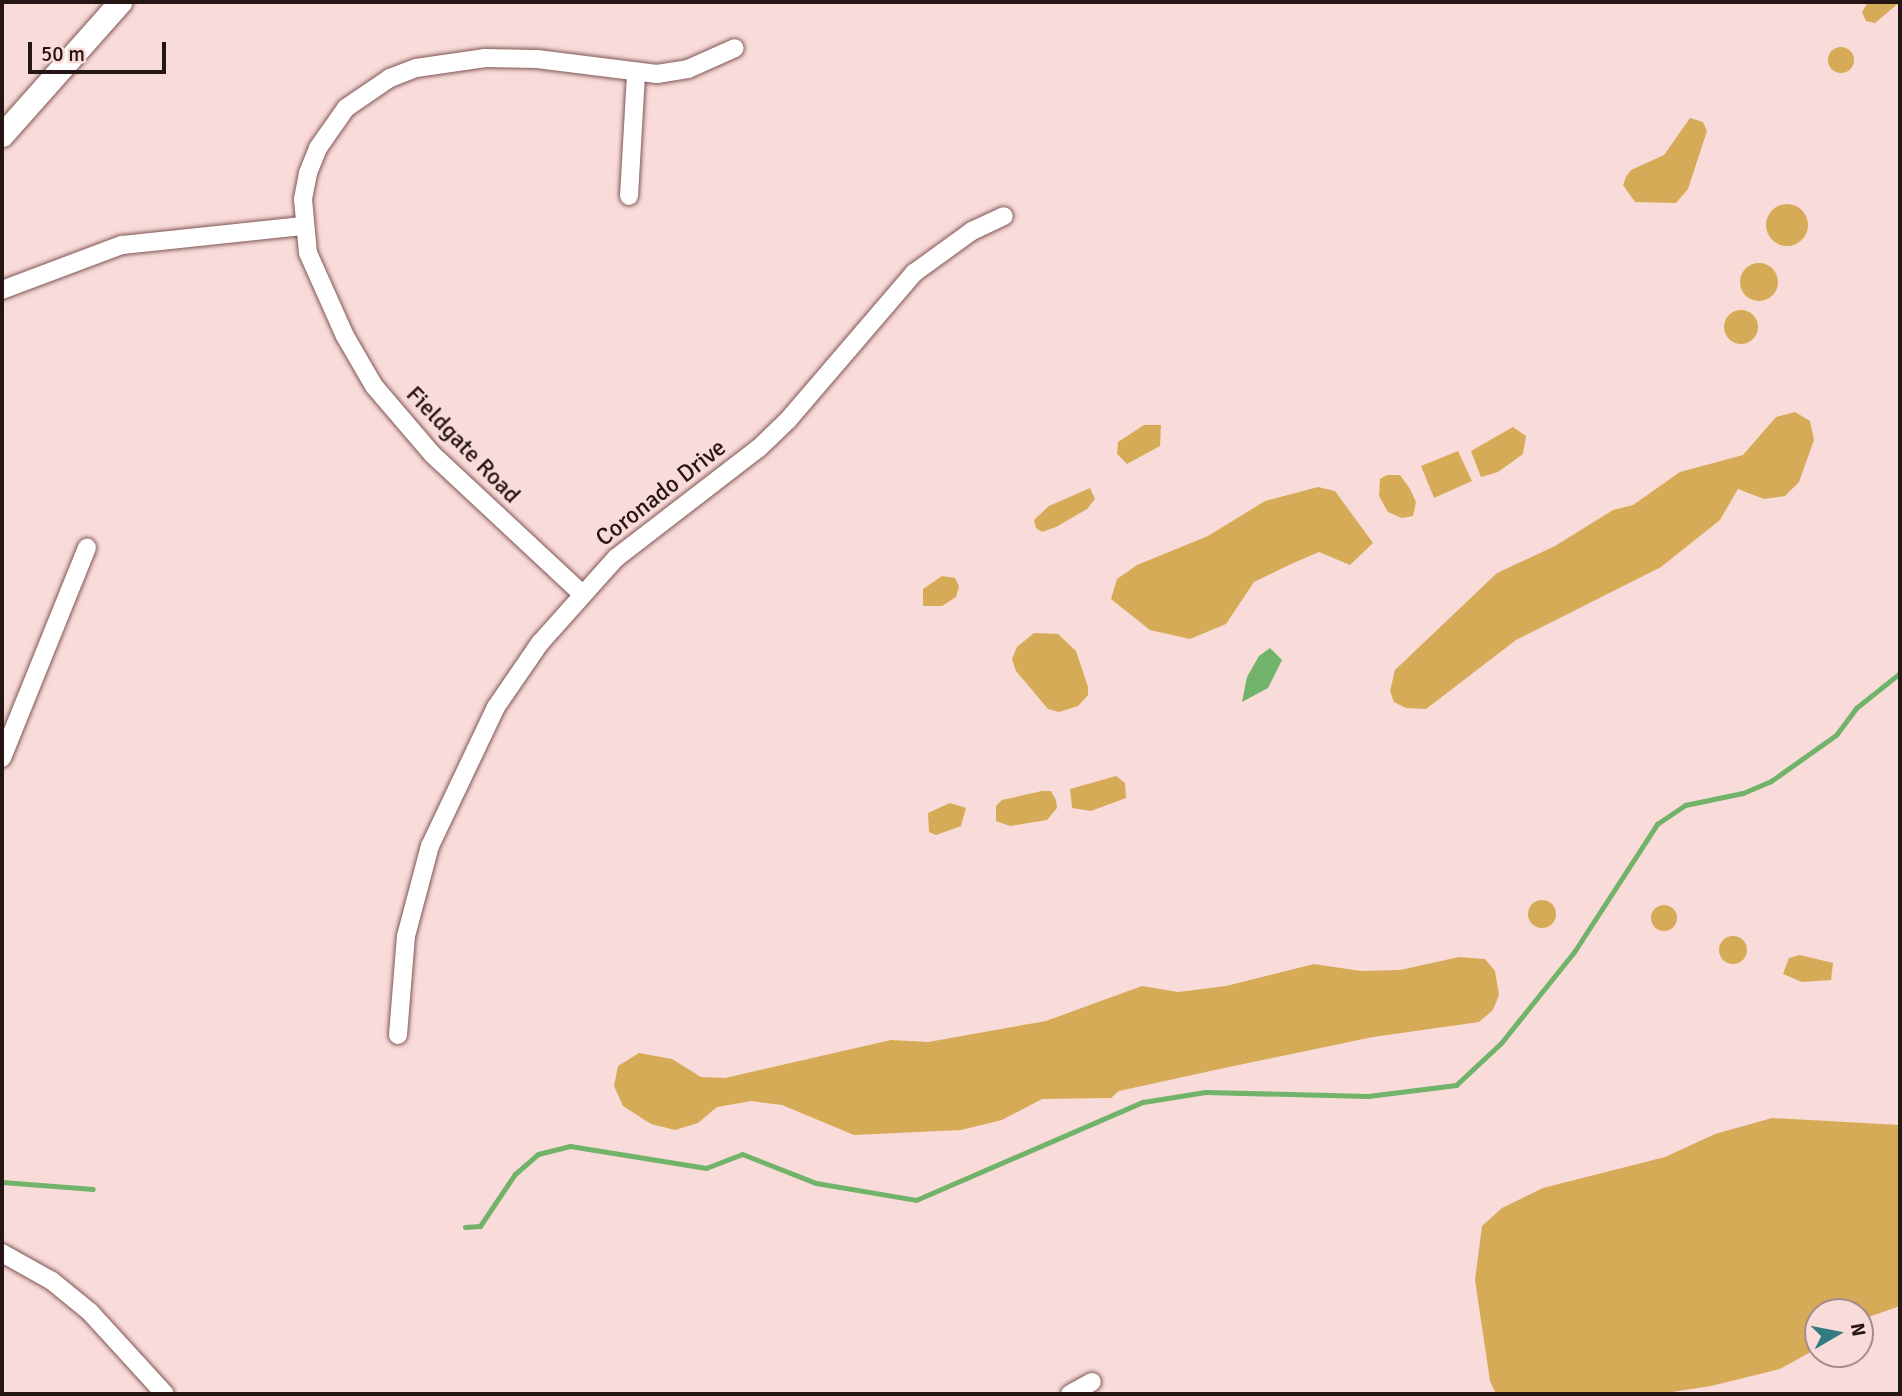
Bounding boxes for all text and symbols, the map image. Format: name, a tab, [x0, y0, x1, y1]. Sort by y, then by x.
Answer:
scale bar	[32, 28, 170, 72]
text: 50 m	[41, 41, 85, 67]
street label: Fieldgate Road	[400, 380, 526, 510]
street label: Coronado Drive	[590, 433, 732, 553]
north arrow	[1804, 1298, 1874, 1368]
text: N	[1845, 1321, 1871, 1338]

